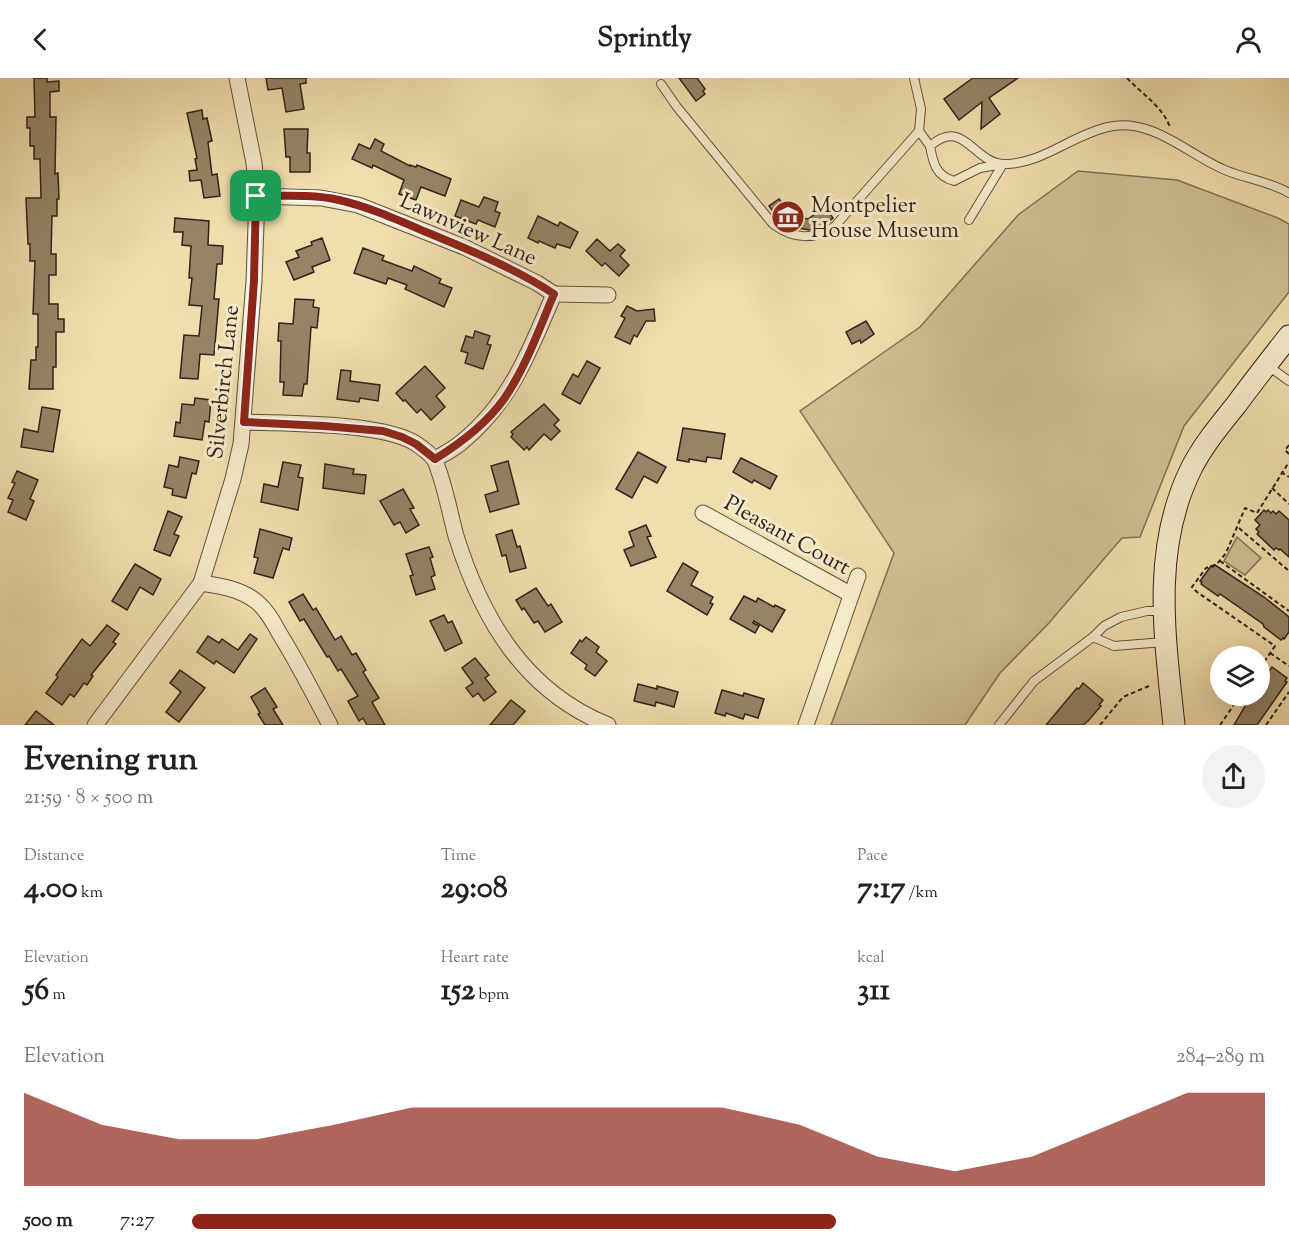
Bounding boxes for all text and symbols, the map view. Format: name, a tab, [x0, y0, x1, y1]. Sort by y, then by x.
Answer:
text: Sprintly	[597, 20, 692, 59]
icon: back	[24, 23, 57, 56]
icon: person	[1232, 23, 1265, 56]
pin	[230, 170, 281, 221]
icon: arrive	[239, 179, 272, 212]
street label: Lawnview Lane	[394, 186, 541, 275]
place label: Montpelier House Museum	[811, 191, 959, 248]
museum icon: Montpelier House Museum	[770, 199, 806, 235]
street label: Silverbirch Lane	[201, 304, 249, 461]
street label: Pleasant Court	[718, 489, 856, 585]
map controls	[1210, 646, 1270, 706]
button: layers	[1210, 646, 1270, 706]
text: Evening run	[24, 737, 198, 785]
button: share	[1202, 745, 1265, 808]
text: 21:59 · 8 × 500 m	[24, 784, 153, 813]
text: Distance	[24, 845, 84, 868]
text: Time	[441, 845, 476, 868]
text: Pace	[857, 845, 888, 868]
text: 4.00	[24, 868, 78, 911]
text: 29:08	[441, 868, 508, 911]
text: 7:17	[857, 868, 905, 911]
text: km	[78, 882, 103, 905]
text: /km	[905, 882, 938, 905]
text: Elevation	[24, 947, 89, 970]
text: Heart rate	[441, 947, 509, 970]
text: kcal	[857, 947, 885, 970]
text: 56	[24, 970, 49, 1013]
text: 152	[441, 970, 475, 1013]
text: 311	[857, 970, 890, 1013]
text: m	[49, 984, 66, 1007]
text: bpm	[475, 984, 509, 1007]
text: Elevation	[24, 1043, 105, 1072]
text: 284–289 m	[1176, 1043, 1265, 1072]
text: 500 m	[24, 1207, 73, 1236]
text: 7:27	[120, 1207, 155, 1236]

